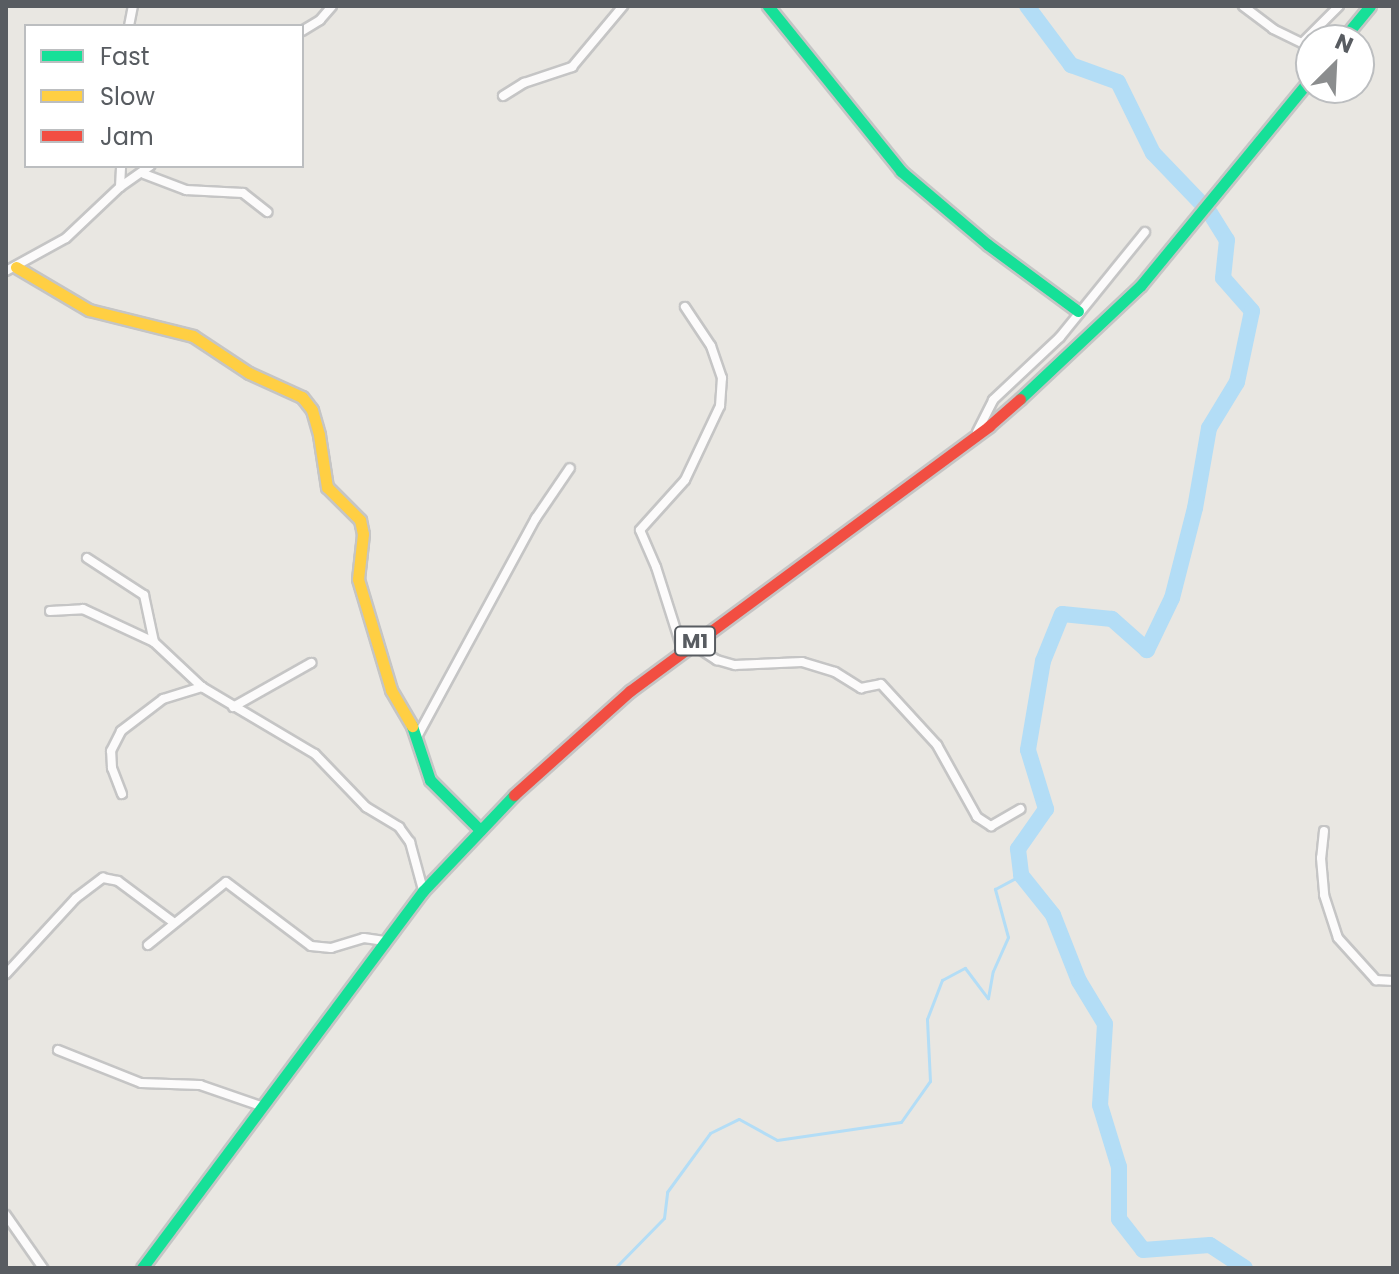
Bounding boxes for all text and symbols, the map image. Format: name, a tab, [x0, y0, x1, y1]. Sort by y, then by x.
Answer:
legend	[24, 24, 304, 168]
north arrow	[1295, 24, 1375, 104]
text: N	[1330, 26, 1358, 61]
text: Fast	[100, 40, 150, 73]
text: Slow	[100, 80, 155, 113]
text: Jam	[100, 120, 154, 153]
road number: M1	[673, 625, 717, 657]

